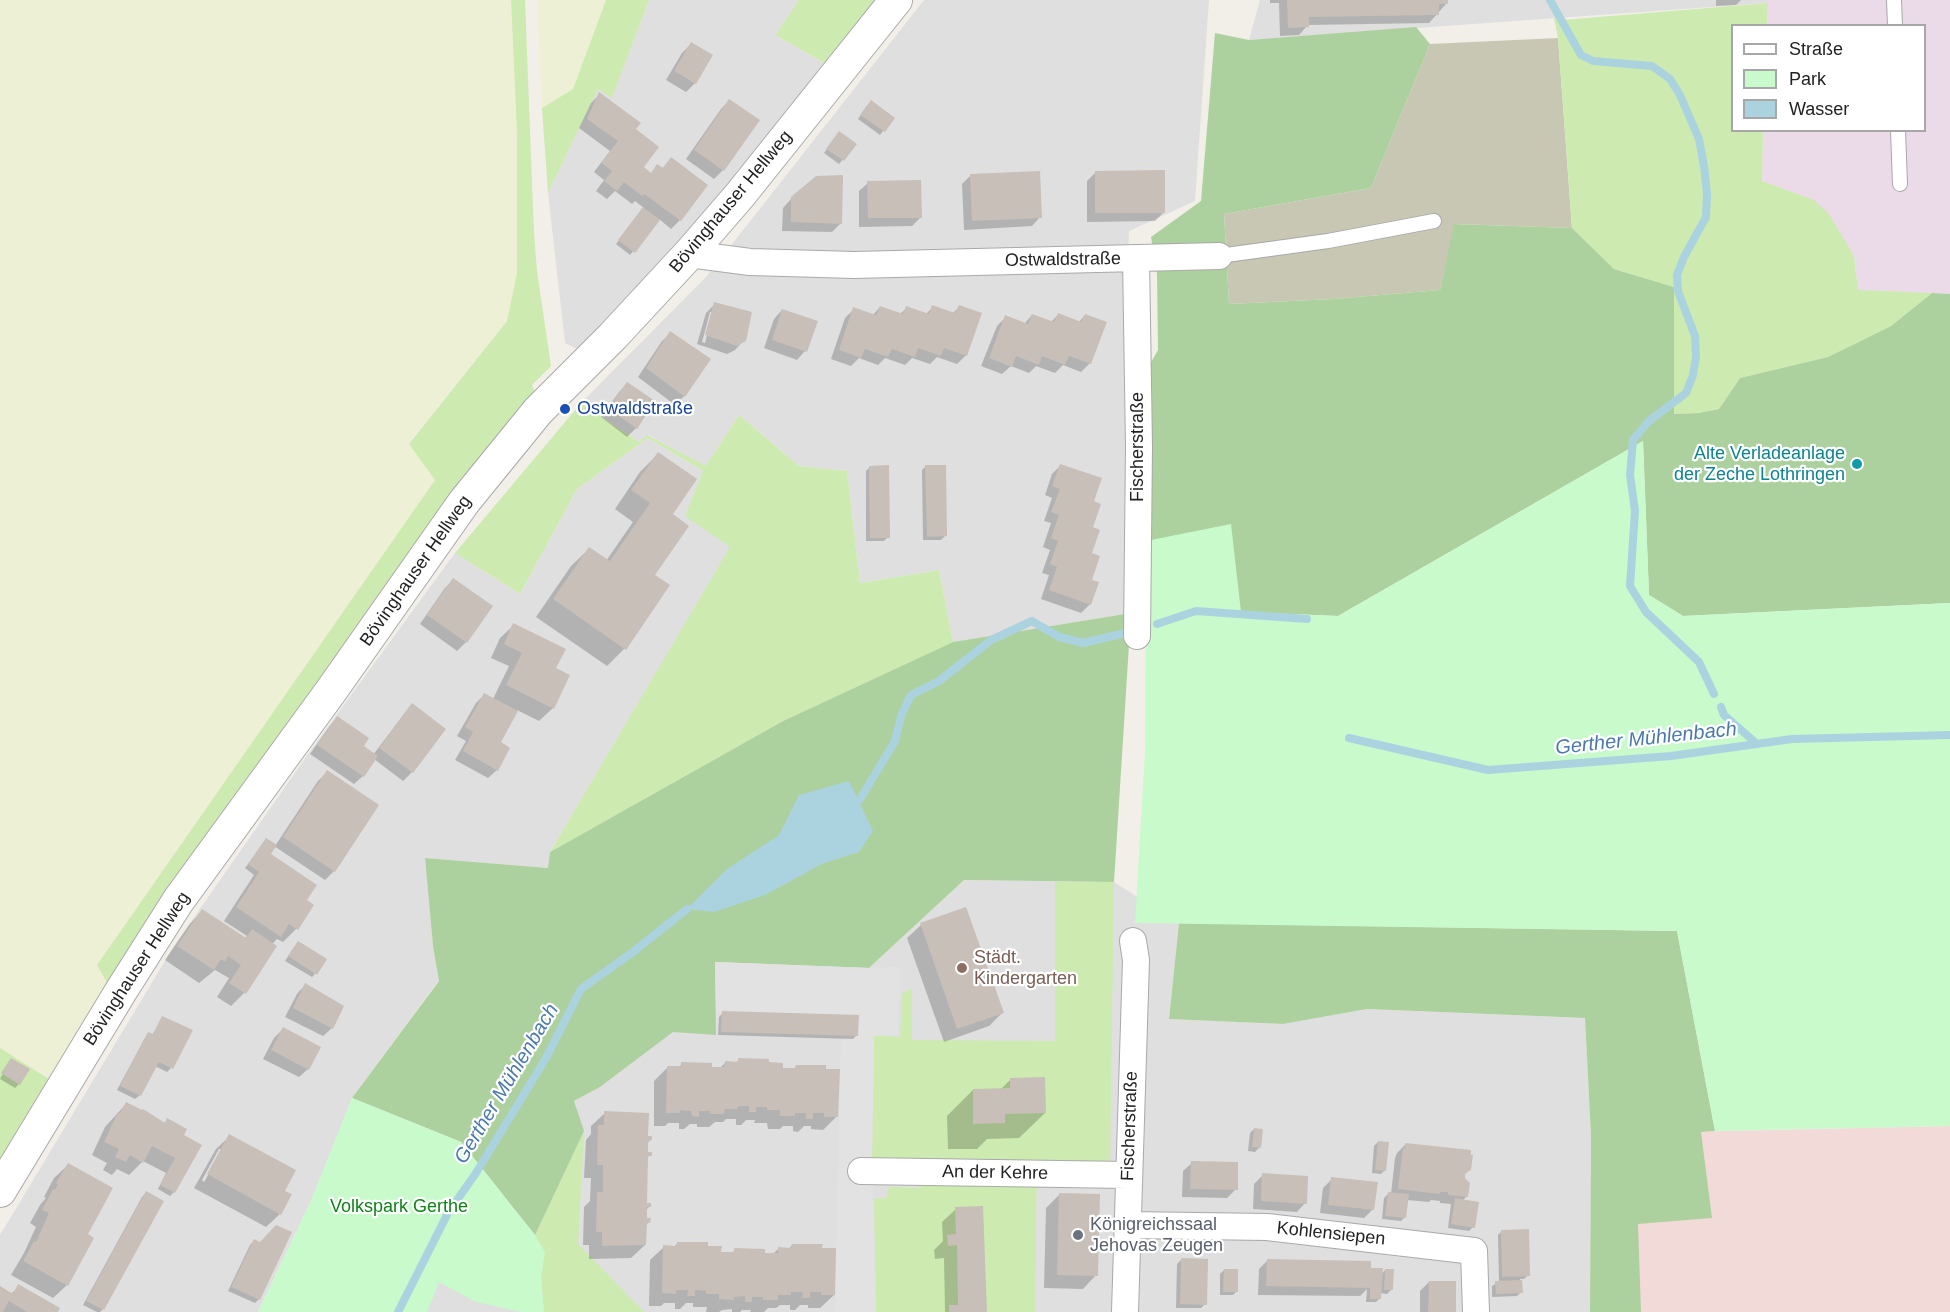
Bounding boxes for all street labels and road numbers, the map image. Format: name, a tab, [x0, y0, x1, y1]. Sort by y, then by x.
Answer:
street label: Bövinghauser Hellweg	[665, 126, 797, 278]
street label: Ostwaldstraße	[1005, 248, 1121, 272]
street label: Fischerstraße	[1127, 392, 1149, 502]
street label: Bövinghauser Hellweg	[356, 491, 476, 651]
street label: Bövinghauser Hellweg	[79, 888, 195, 1050]
street label: Fischerstraße	[1117, 1071, 1143, 1181]
street label: An der Kehre	[942, 1161, 1048, 1185]
street label: Kohlensiepen	[1276, 1218, 1386, 1250]

